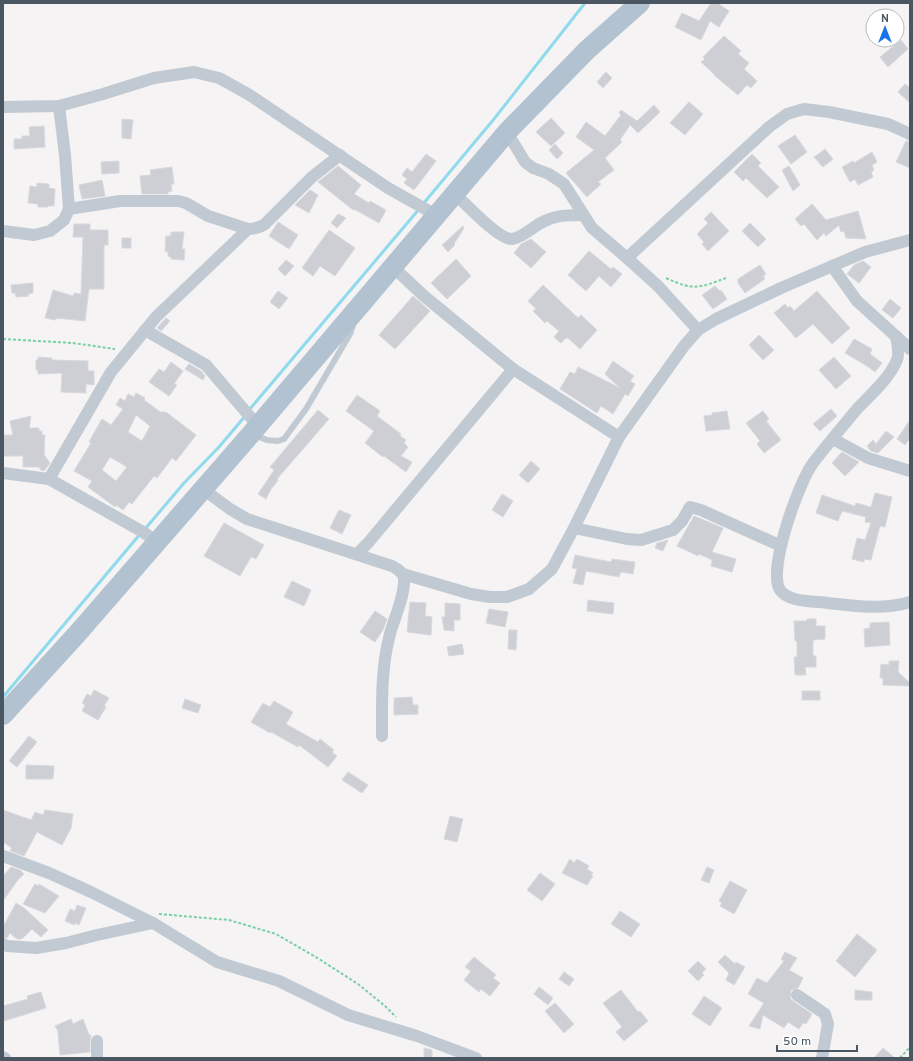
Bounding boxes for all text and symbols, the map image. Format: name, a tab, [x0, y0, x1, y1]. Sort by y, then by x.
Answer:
north arrow	[865, 8, 905, 48]
text: N	[881, 12, 889, 26]
scale bar	[777, 1027, 857, 1053]
text: 50 m	[783, 1034, 811, 1050]

